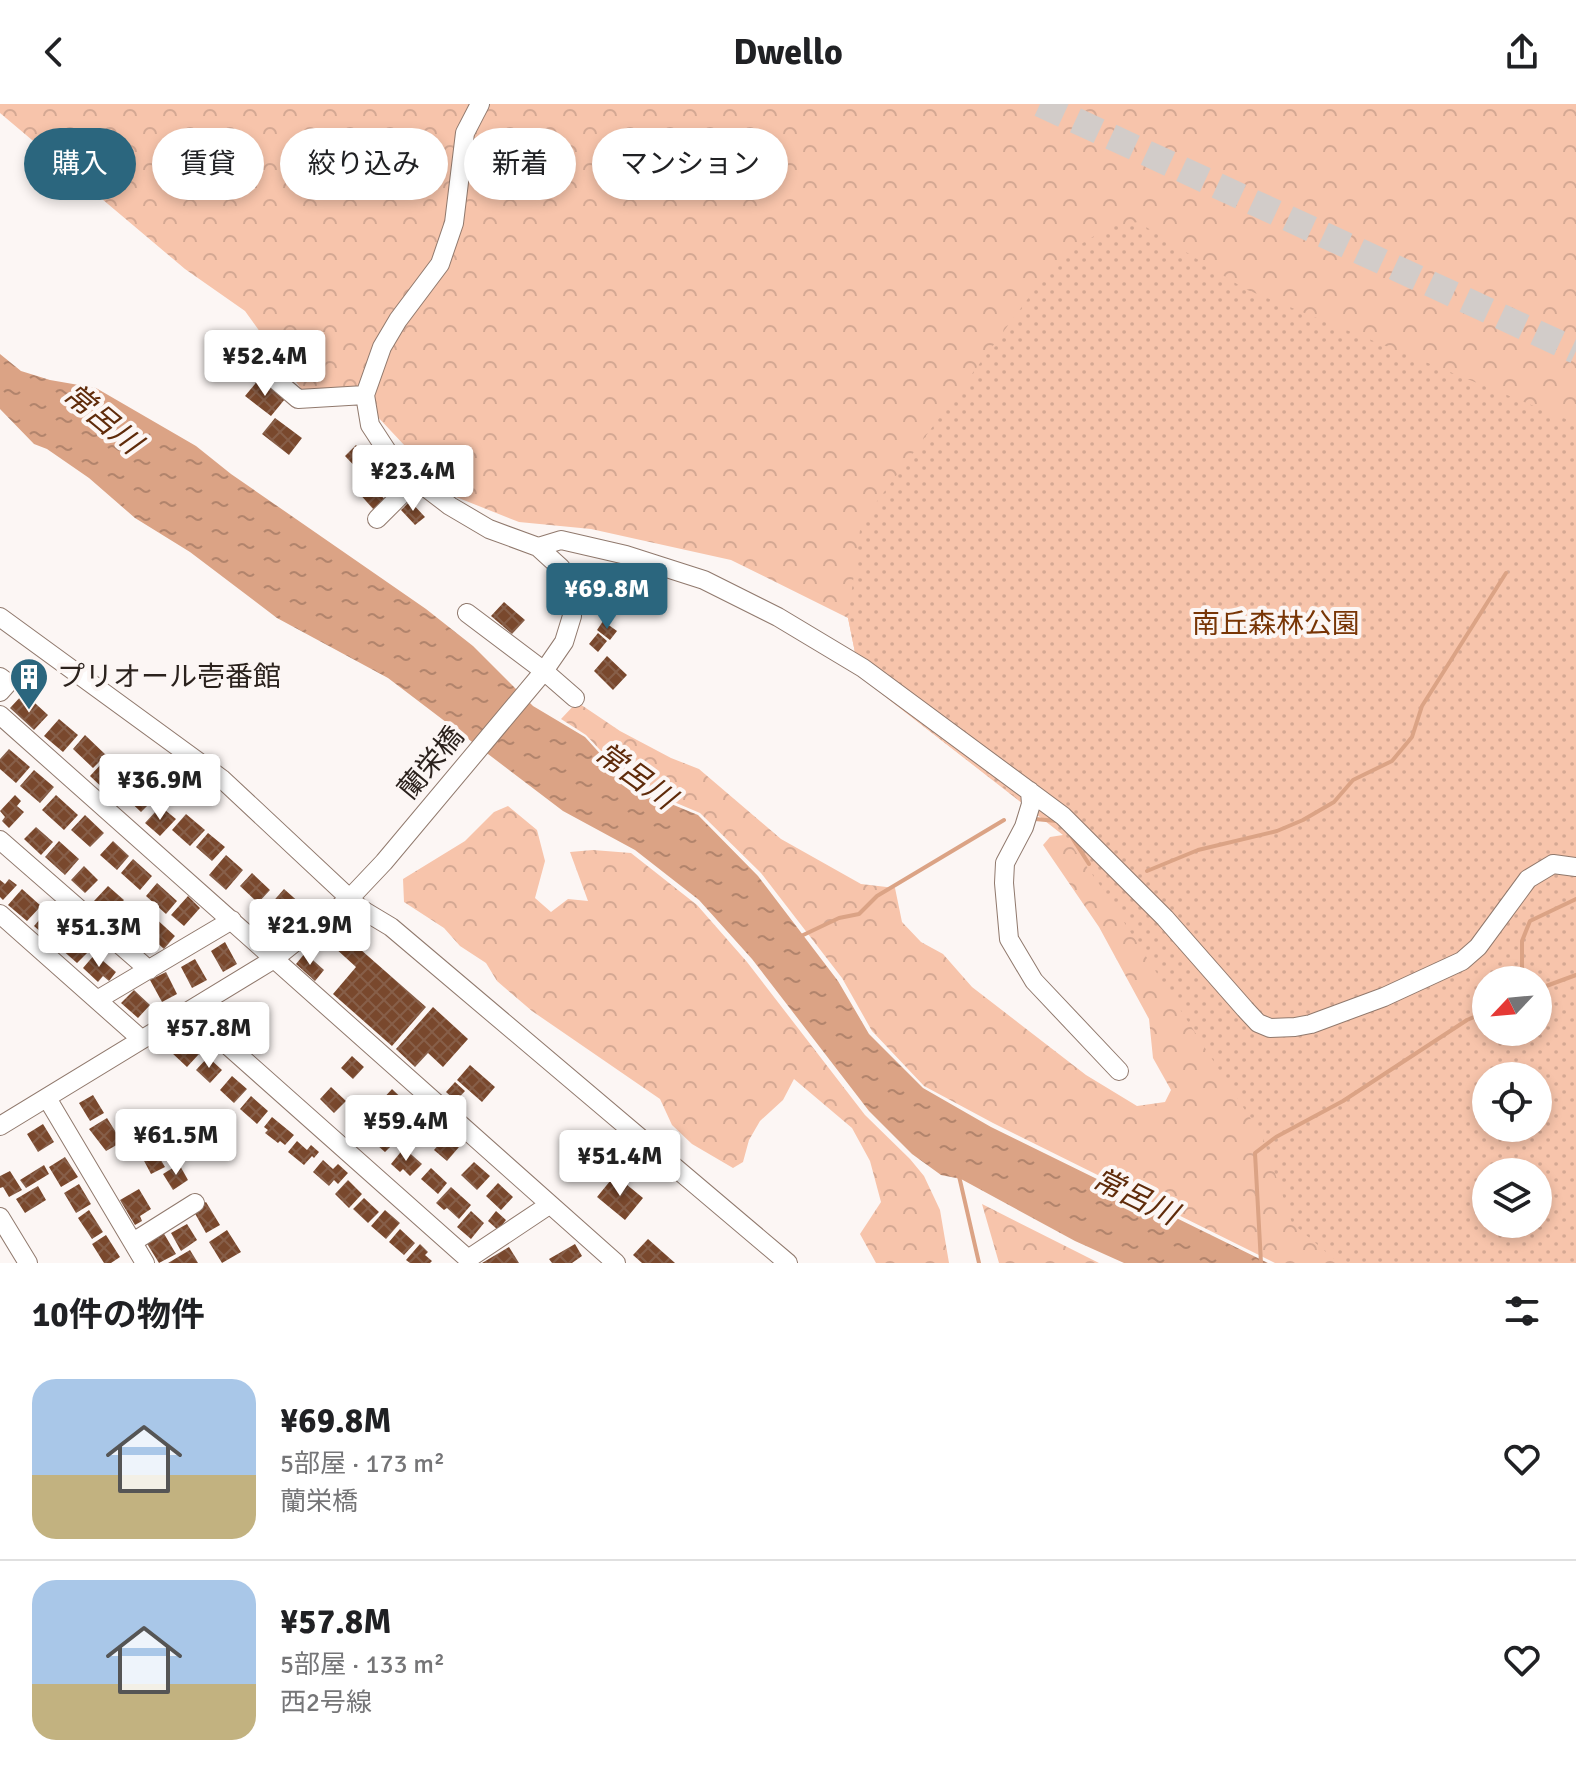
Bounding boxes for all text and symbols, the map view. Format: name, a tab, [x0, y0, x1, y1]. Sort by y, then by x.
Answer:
icon: back	[32, 30, 76, 74]
text: Dwello	[733, 30, 843, 75]
icon: share	[1500, 30, 1544, 74]
chip: 購入	[24, 128, 136, 200]
chip: 賃貸	[152, 128, 264, 200]
chip: 絞り込み	[280, 128, 448, 200]
chip: 新着	[464, 128, 576, 200]
chip: マンション	[592, 128, 788, 200]
pin: ¥52.4M	[200, 330, 330, 398]
text: ¥52.4M	[222, 340, 308, 372]
water label: 常呂川	[56, 376, 151, 464]
pin: ¥23.4M	[348, 445, 478, 513]
text: ¥23.4M	[370, 455, 456, 487]
pin: ¥69.8M	[542, 563, 672, 631]
text: ¥69.8M	[564, 573, 650, 605]
park label: 南丘森林公園	[1192, 607, 1360, 641]
building icon: プリオール壱番館	[8, 656, 50, 711]
place label: プリオール壱番館	[57, 660, 281, 694]
street label: 蘭栄橋	[391, 720, 471, 806]
water label: 常呂川	[588, 735, 685, 819]
pin: ¥36.9M	[95, 754, 225, 822]
text: ¥36.9M	[117, 764, 203, 796]
pin: ¥21.9M	[245, 899, 375, 967]
pin: ¥51.3M	[34, 901, 164, 969]
text: ¥21.9M	[267, 909, 353, 941]
text: ¥51.3M	[56, 911, 142, 943]
north arrow	[1472, 966, 1552, 1046]
map controls	[1472, 966, 1552, 1238]
pin: ¥57.8M	[144, 1002, 274, 1070]
text: ¥57.8M	[166, 1012, 252, 1044]
button: locate	[1472, 1062, 1552, 1142]
pin: ¥59.4M	[341, 1095, 471, 1163]
text: ¥59.4M	[363, 1105, 449, 1137]
pin: ¥61.5M	[111, 1109, 241, 1177]
text: ¥61.5M	[133, 1119, 219, 1151]
pin: ¥51.4M	[555, 1130, 685, 1198]
text: ¥51.4M	[577, 1140, 663, 1172]
button: layers	[1472, 1158, 1552, 1238]
water label: 常呂川	[1086, 1161, 1186, 1235]
icon: filters	[1500, 1289, 1544, 1333]
text: 10件の物件	[32, 1294, 205, 1336]
text: ¥69.8M	[280, 1400, 392, 1442]
icon: home	[96, 1411, 192, 1507]
icon: heart	[1500, 1437, 1544, 1481]
text: 5部屋 · 173 m²	[280, 1448, 445, 1480]
text: 蘭栄橋	[280, 1486, 358, 1518]
text: ¥57.8M	[280, 1601, 392, 1643]
icon: home	[96, 1612, 192, 1708]
icon: heart	[1500, 1638, 1544, 1682]
text: 5部屋 · 133 m²	[280, 1649, 445, 1681]
text: 西2号線	[280, 1687, 372, 1719]

